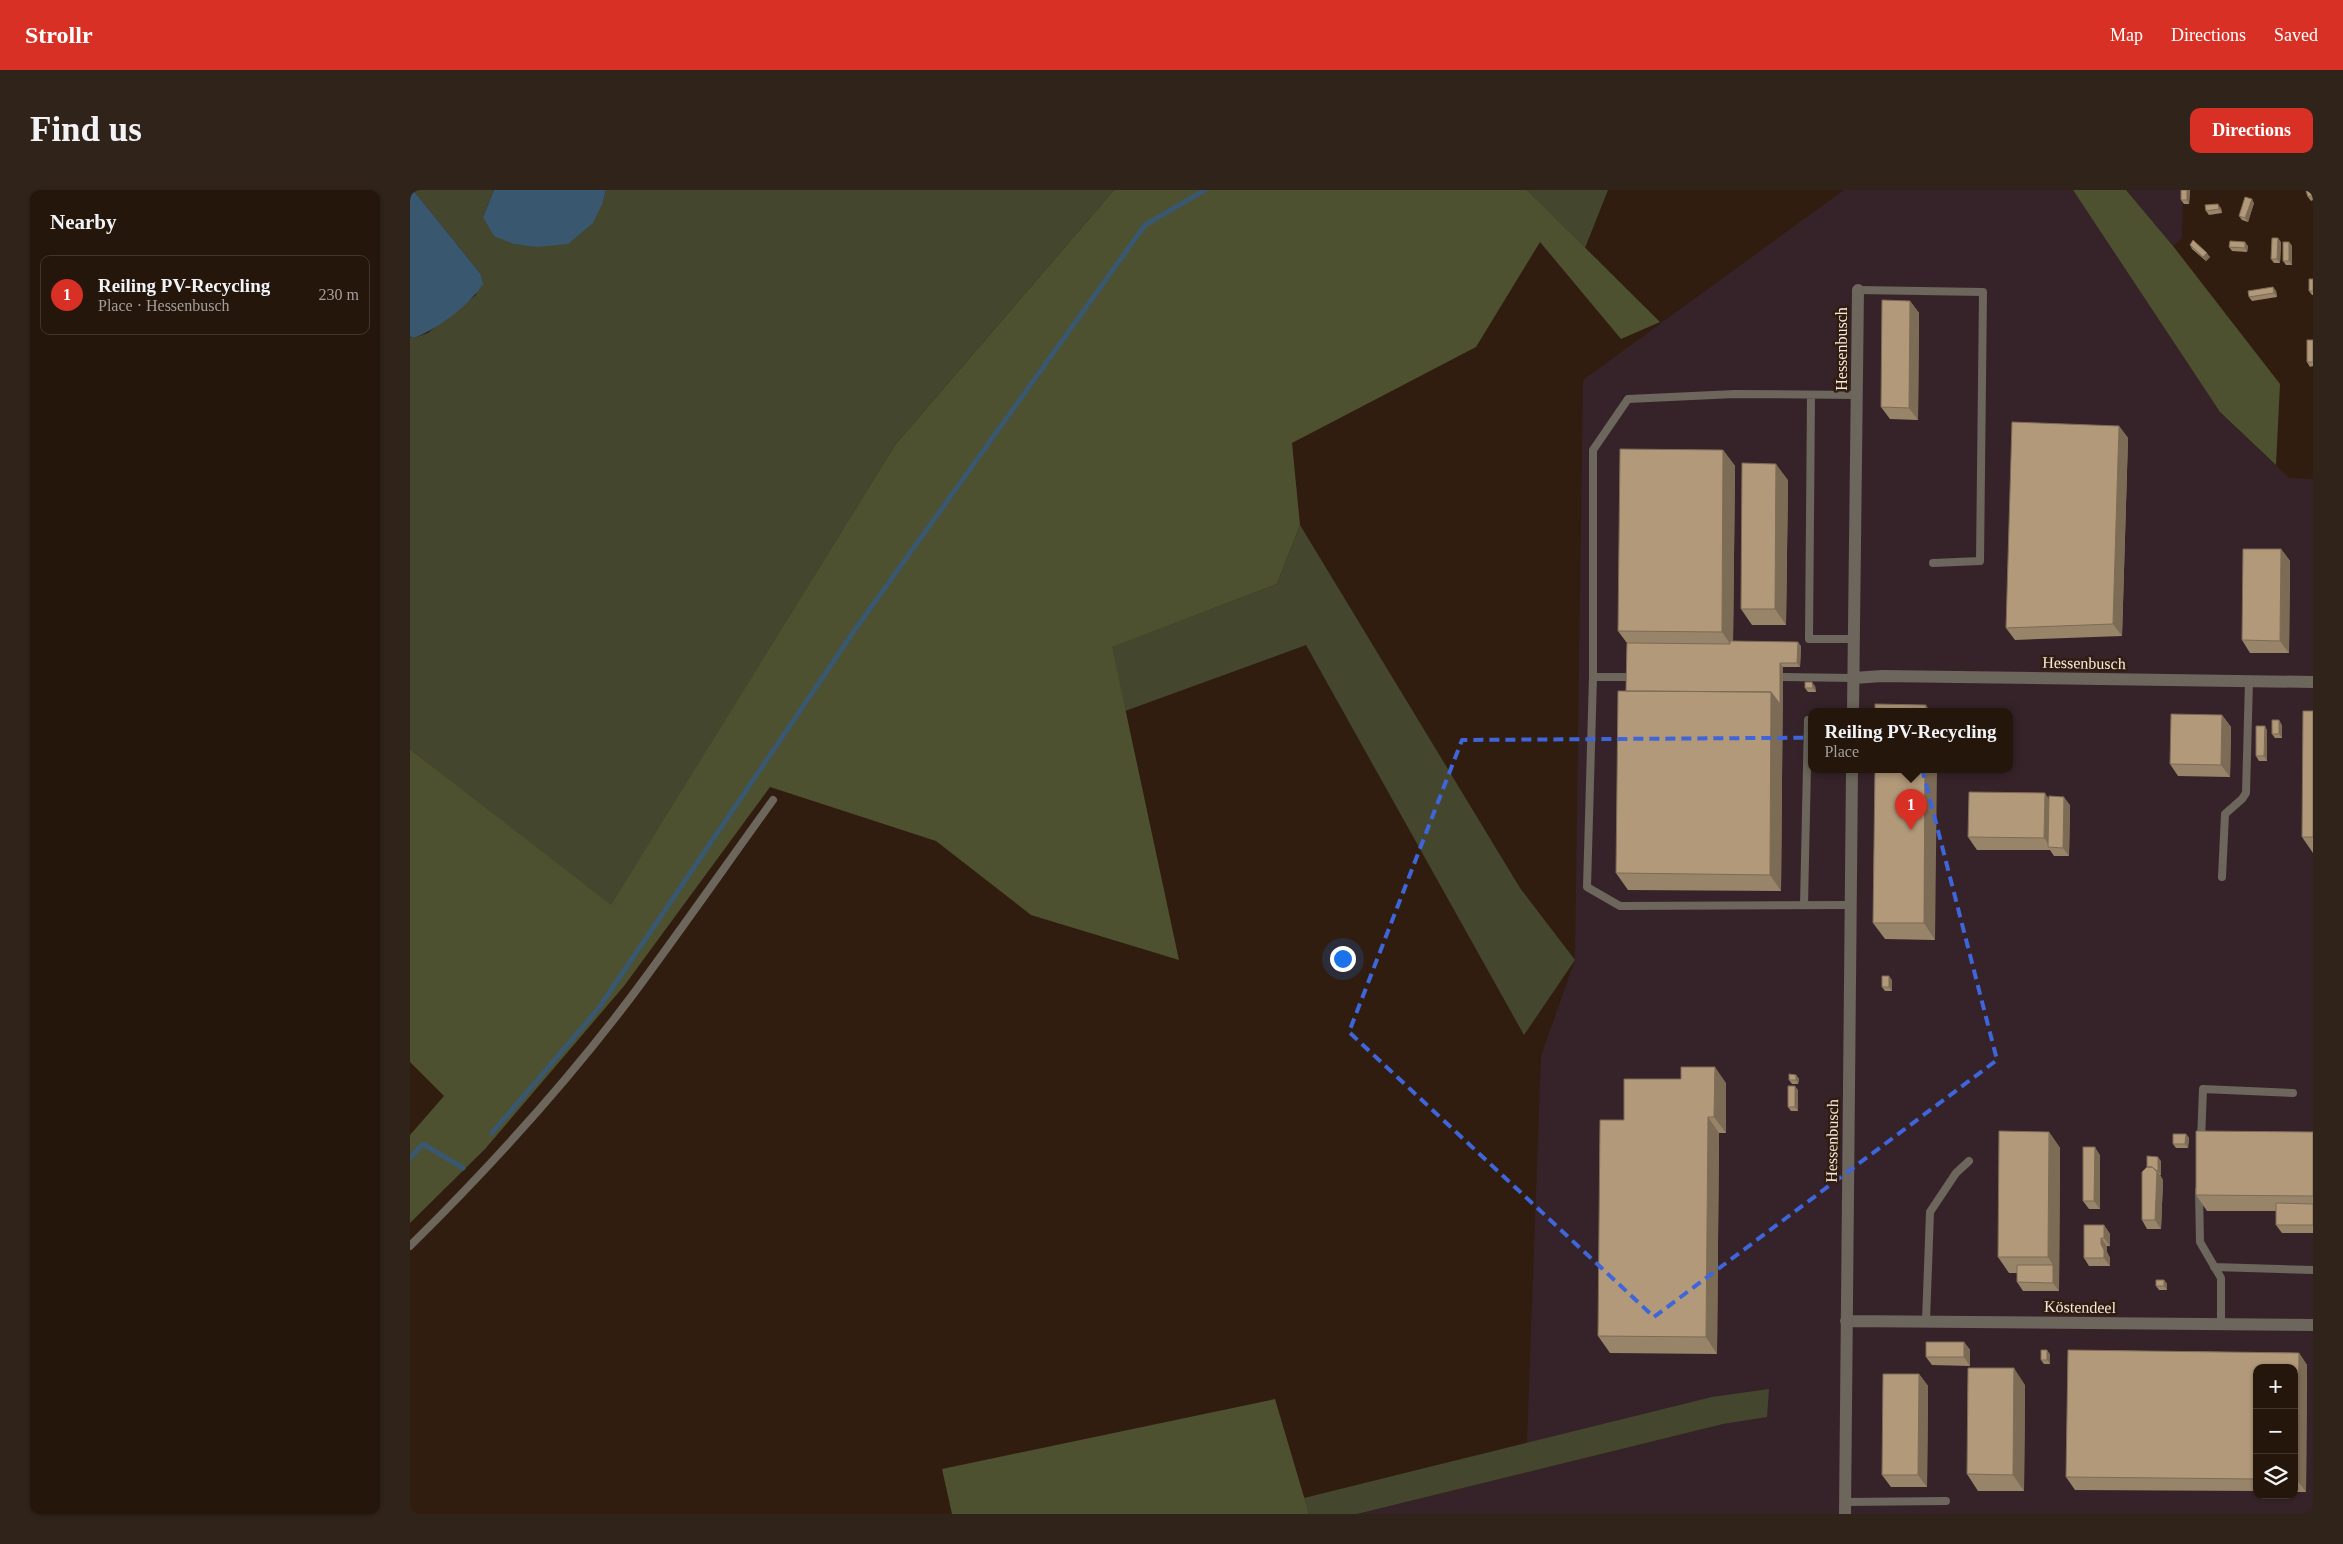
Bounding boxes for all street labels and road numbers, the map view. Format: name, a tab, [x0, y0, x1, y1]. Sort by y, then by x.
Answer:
street label: Hessenbusch	[1833, 307, 1850, 391]
street label: Hessenbusch	[2042, 654, 2126, 672]
street label: Hessenbusch	[1823, 1099, 1841, 1183]
street label: Köstendeel	[2044, 1298, 2117, 1316]

